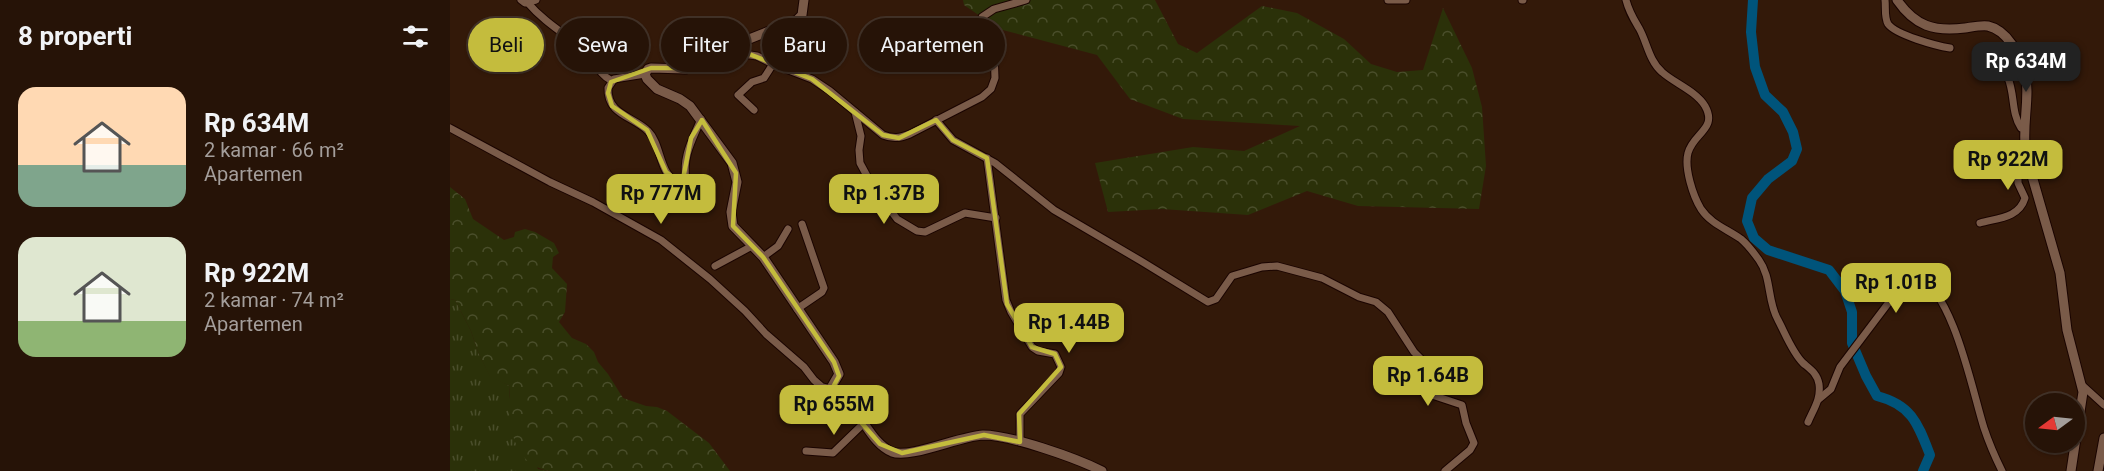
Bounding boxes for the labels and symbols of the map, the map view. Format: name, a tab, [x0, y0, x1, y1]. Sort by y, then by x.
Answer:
pin: Rp 634M	[1971, 42, 2081, 93]
pin: Rp 922M	[1953, 140, 2063, 191]
pin: Rp 777M	[606, 174, 716, 225]
pin: Rp 1.37B	[822, 174, 946, 225]
pin: Rp 1.01B	[1834, 263, 1958, 314]
pin: Rp 1.44B	[1007, 303, 1131, 354]
pin: Rp 1.64B	[1366, 356, 1490, 407]
pin: Rp 655M	[779, 385, 889, 436]
north arrow	[2025, 393, 2085, 453]

